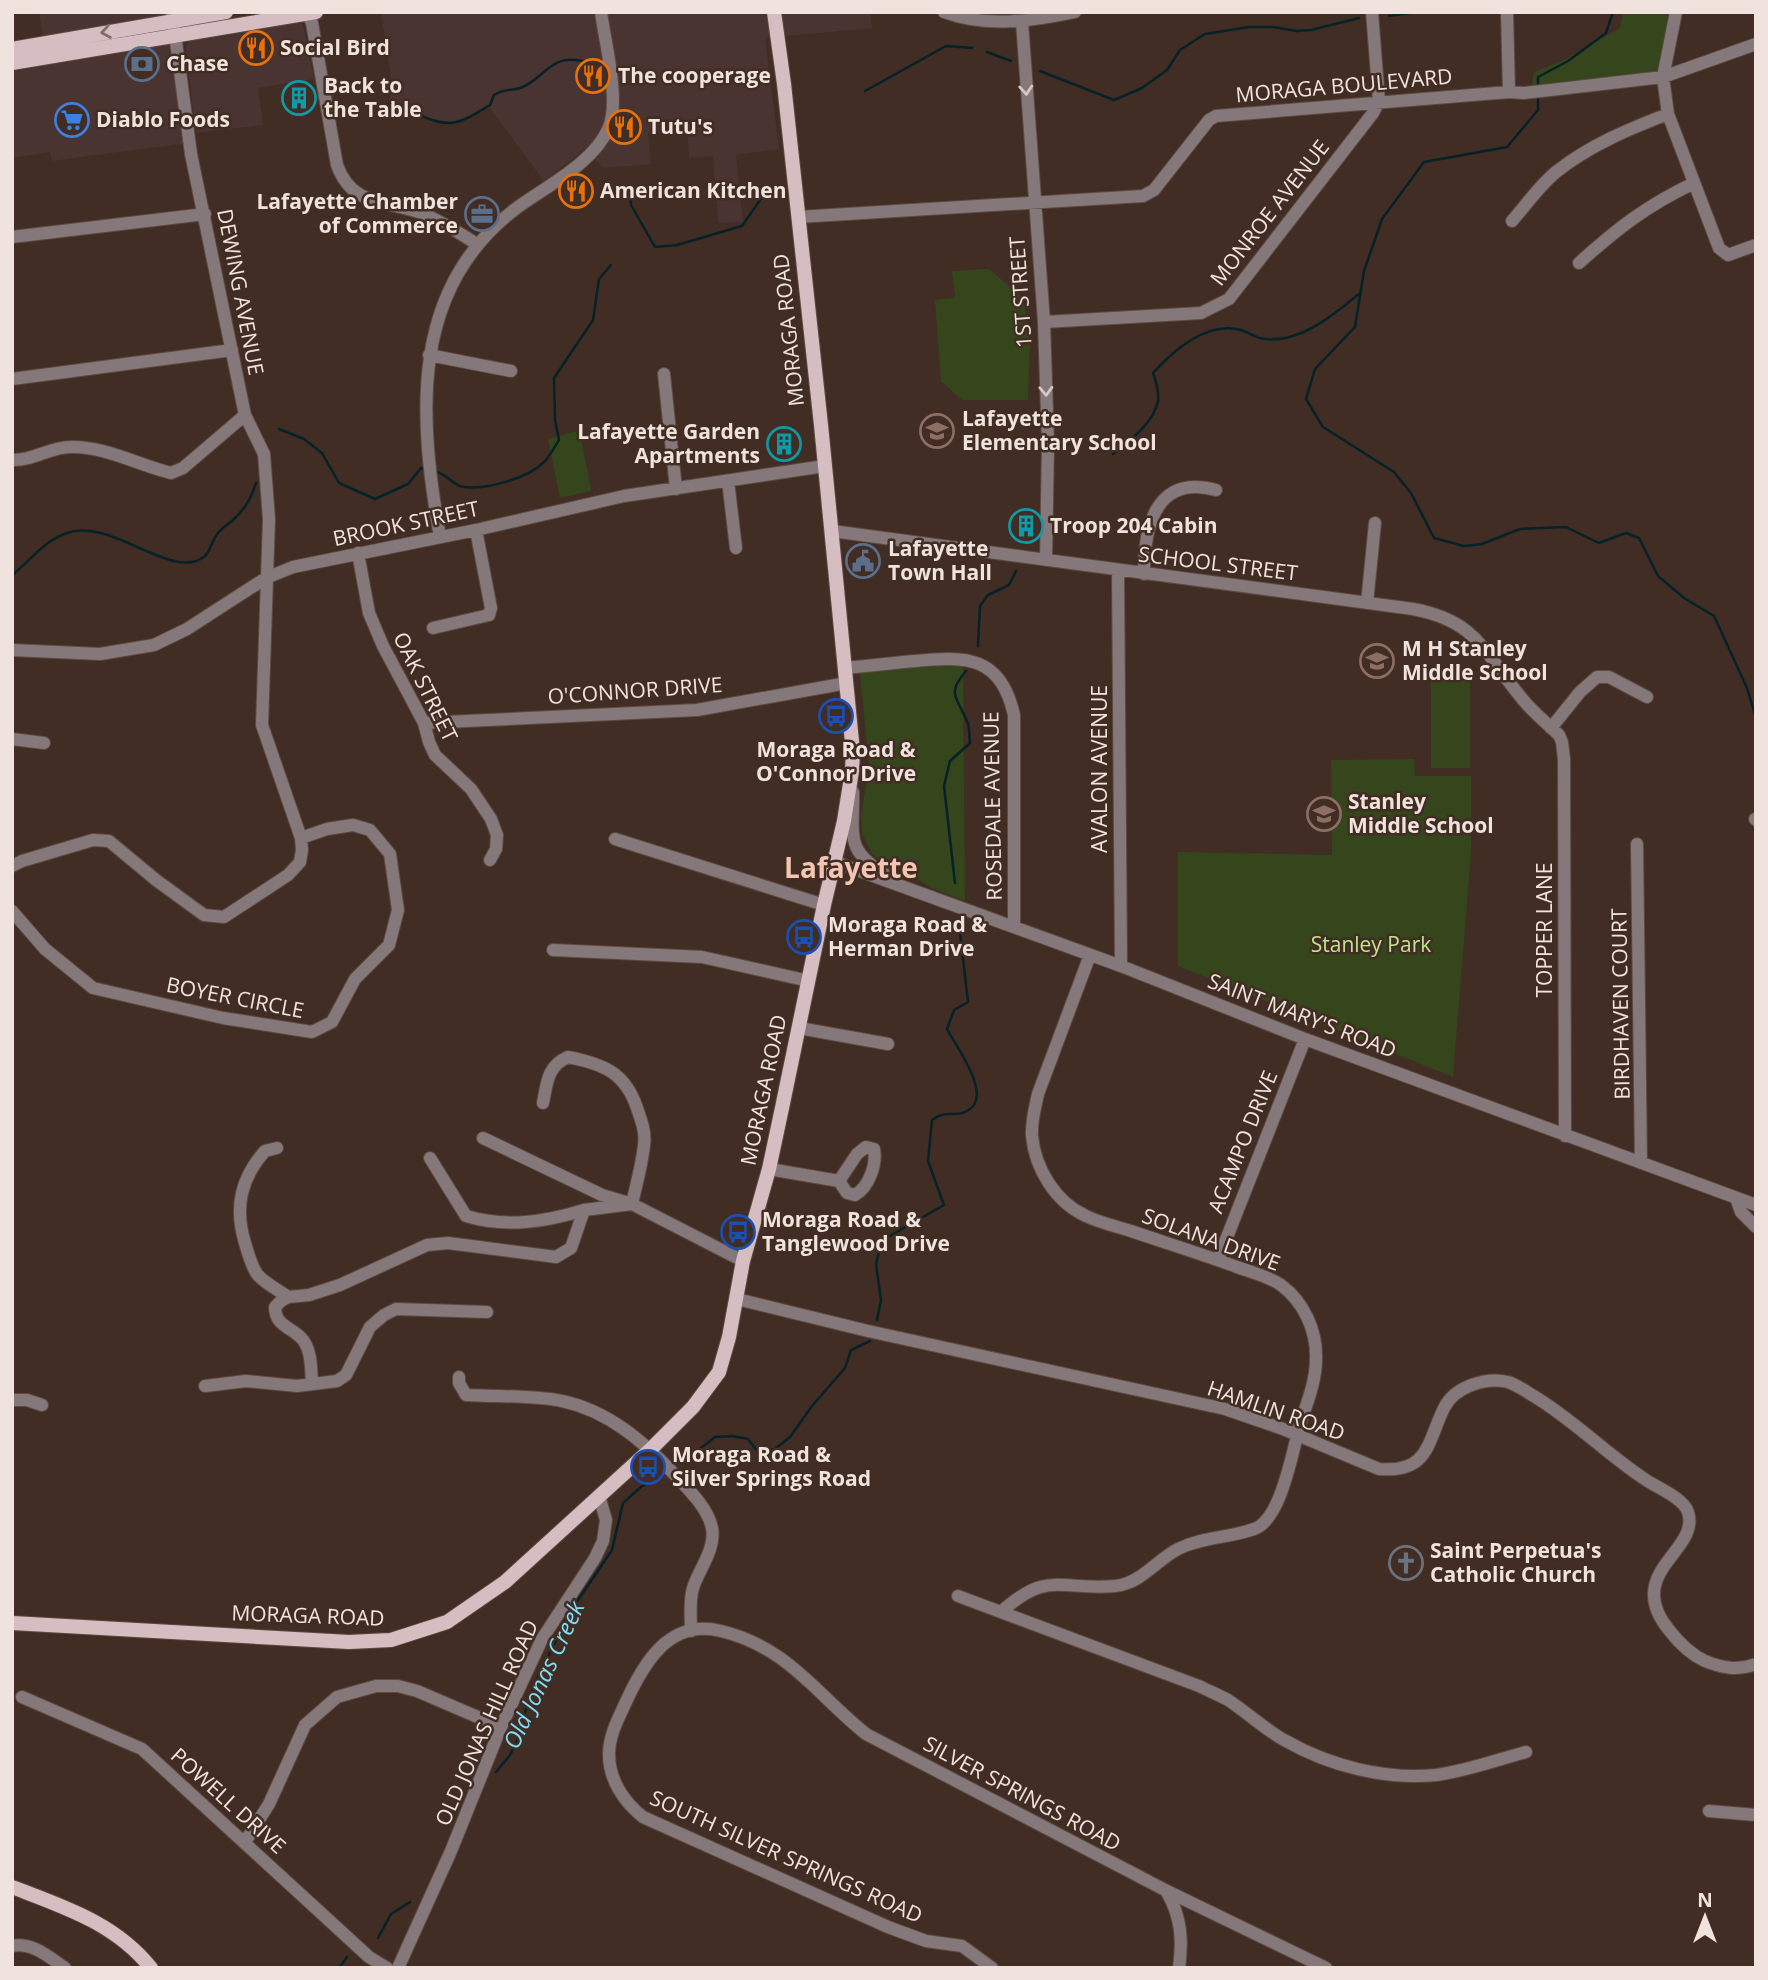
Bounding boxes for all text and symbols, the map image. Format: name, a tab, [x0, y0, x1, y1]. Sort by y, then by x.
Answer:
one-way arrow	[100, 24, 112, 39]
restaurant icon: Social Bird	[237, 29, 275, 67]
place label: Social Bird	[280, 33, 390, 61]
bank icon: Chase	[123, 45, 161, 83]
place label: Chase	[166, 49, 229, 77]
restaurant icon: The cooperage	[574, 57, 612, 95]
place label: The cooperage	[618, 61, 771, 89]
street label: MORAGA BOULEVARD	[1234, 62, 1453, 108]
place label: Back to the Table	[324, 71, 422, 123]
building icon: Back to the Table	[280, 79, 318, 117]
one-way arrow	[1019, 85, 1034, 96]
supermarket icon: Diablo Foods	[53, 101, 91, 139]
place label: Diablo Foods	[96, 105, 230, 133]
restaurant icon: Tutu's	[605, 108, 643, 146]
place label: Tutu's	[648, 112, 713, 140]
street label: MONROE AVENUE	[1203, 134, 1335, 291]
restaurant icon: American Kitchen	[557, 172, 595, 210]
place label: American Kitchen	[600, 176, 786, 204]
place label: Lafayette Chamber of Commerce	[256, 187, 458, 239]
office icon: Lafayette Chamber of Commerce	[463, 195, 501, 233]
street label: DEWING AVENUE	[211, 206, 271, 377]
street label: 1ST STREET	[1002, 235, 1038, 349]
street label: MORAGA ROAD	[766, 252, 810, 408]
one-way arrow	[1039, 385, 1054, 396]
place label: Lafayette Elementary School	[962, 404, 1157, 456]
school or university icon: Lafayette Elementary School	[918, 412, 956, 450]
place label: Lafayette Garden Apartments	[577, 417, 760, 469]
building icon: Lafayette Garden Apartments	[765, 425, 803, 463]
street label: BROOK STREET	[330, 494, 482, 552]
building icon: Troop 204 Cabin	[1007, 507, 1045, 545]
place label: Troop 204 Cabin	[1050, 511, 1218, 539]
place label: Lafayette Town Hall	[888, 534, 992, 586]
street label: SCHOOL STREET	[1137, 539, 1300, 587]
public building icon: Lafayette Town Hall	[844, 542, 882, 580]
street label: OAK STREET	[387, 627, 465, 747]
place label: M H Stanley Middle School	[1402, 634, 1548, 686]
school or university icon: M H Stanley Middle School	[1358, 642, 1396, 680]
street label: O'CONNOR DRIVE	[547, 670, 723, 710]
street label: AVALON AVENUE	[1085, 685, 1113, 853]
bus stop icon: Moraga Road & O'Connor Drive	[817, 697, 855, 735]
street label: ROSEDALE AVENUE	[976, 711, 1008, 901]
place label: Moraga Road & O'Connor Drive	[756, 735, 916, 787]
place label: Stanley Middle School	[1348, 787, 1494, 839]
school or university icon: Stanley Middle School	[1305, 795, 1343, 833]
district label: Lafayette	[784, 848, 918, 886]
street label: TOPPER LANE	[1530, 863, 1558, 997]
street label: BIRDHAVEN COURT	[1604, 908, 1636, 1100]
place label: Moraga Road & Herman Drive	[828, 910, 987, 962]
bus stop icon: Moraga Road & Herman Drive	[785, 918, 823, 956]
park label: Stanley Park	[1311, 930, 1431, 958]
street label: SAINT MARY'S ROAD	[1204, 966, 1401, 1064]
street label: BOYER CIRCLE	[164, 970, 306, 1024]
street label: MORAGA ROAD	[733, 1012, 793, 1168]
street label: ACAMPO DRIVE	[1201, 1066, 1283, 1217]
street label: SOLANA DRIVE	[1138, 1201, 1284, 1277]
place label: Moraga Road & Tanglewood Drive	[762, 1205, 950, 1257]
bus stop icon: Moraga Road & Tanglewood Drive	[719, 1213, 757, 1251]
street label: HAMLIN ROAD	[1204, 1373, 1349, 1447]
place label: Moraga Road & Silver Springs Road	[672, 1440, 871, 1492]
bus stop icon: Moraga Road & Silver Springs Road	[629, 1448, 667, 1486]
place label: Saint Perpetua's Catholic Church	[1430, 1536, 1602, 1588]
church icon: Saint Perpetua's Catholic Church	[1387, 1544, 1425, 1582]
water label: Old Jonas Creek	[495, 1595, 592, 1754]
street label: MORAGA ROAD	[231, 1598, 385, 1632]
street label: OLD JONAS HILL ROAD	[428, 1615, 544, 1830]
street label: SILVER SPRINGS ROAD	[919, 1729, 1126, 1857]
street label: POWELL DRIVE	[165, 1741, 292, 1859]
street label: SOUTH SILVER SPRINGS ROAD	[646, 1783, 927, 1929]
north arrow	[1670, 1882, 1740, 1952]
text: N	[1697, 1887, 1713, 1913]

